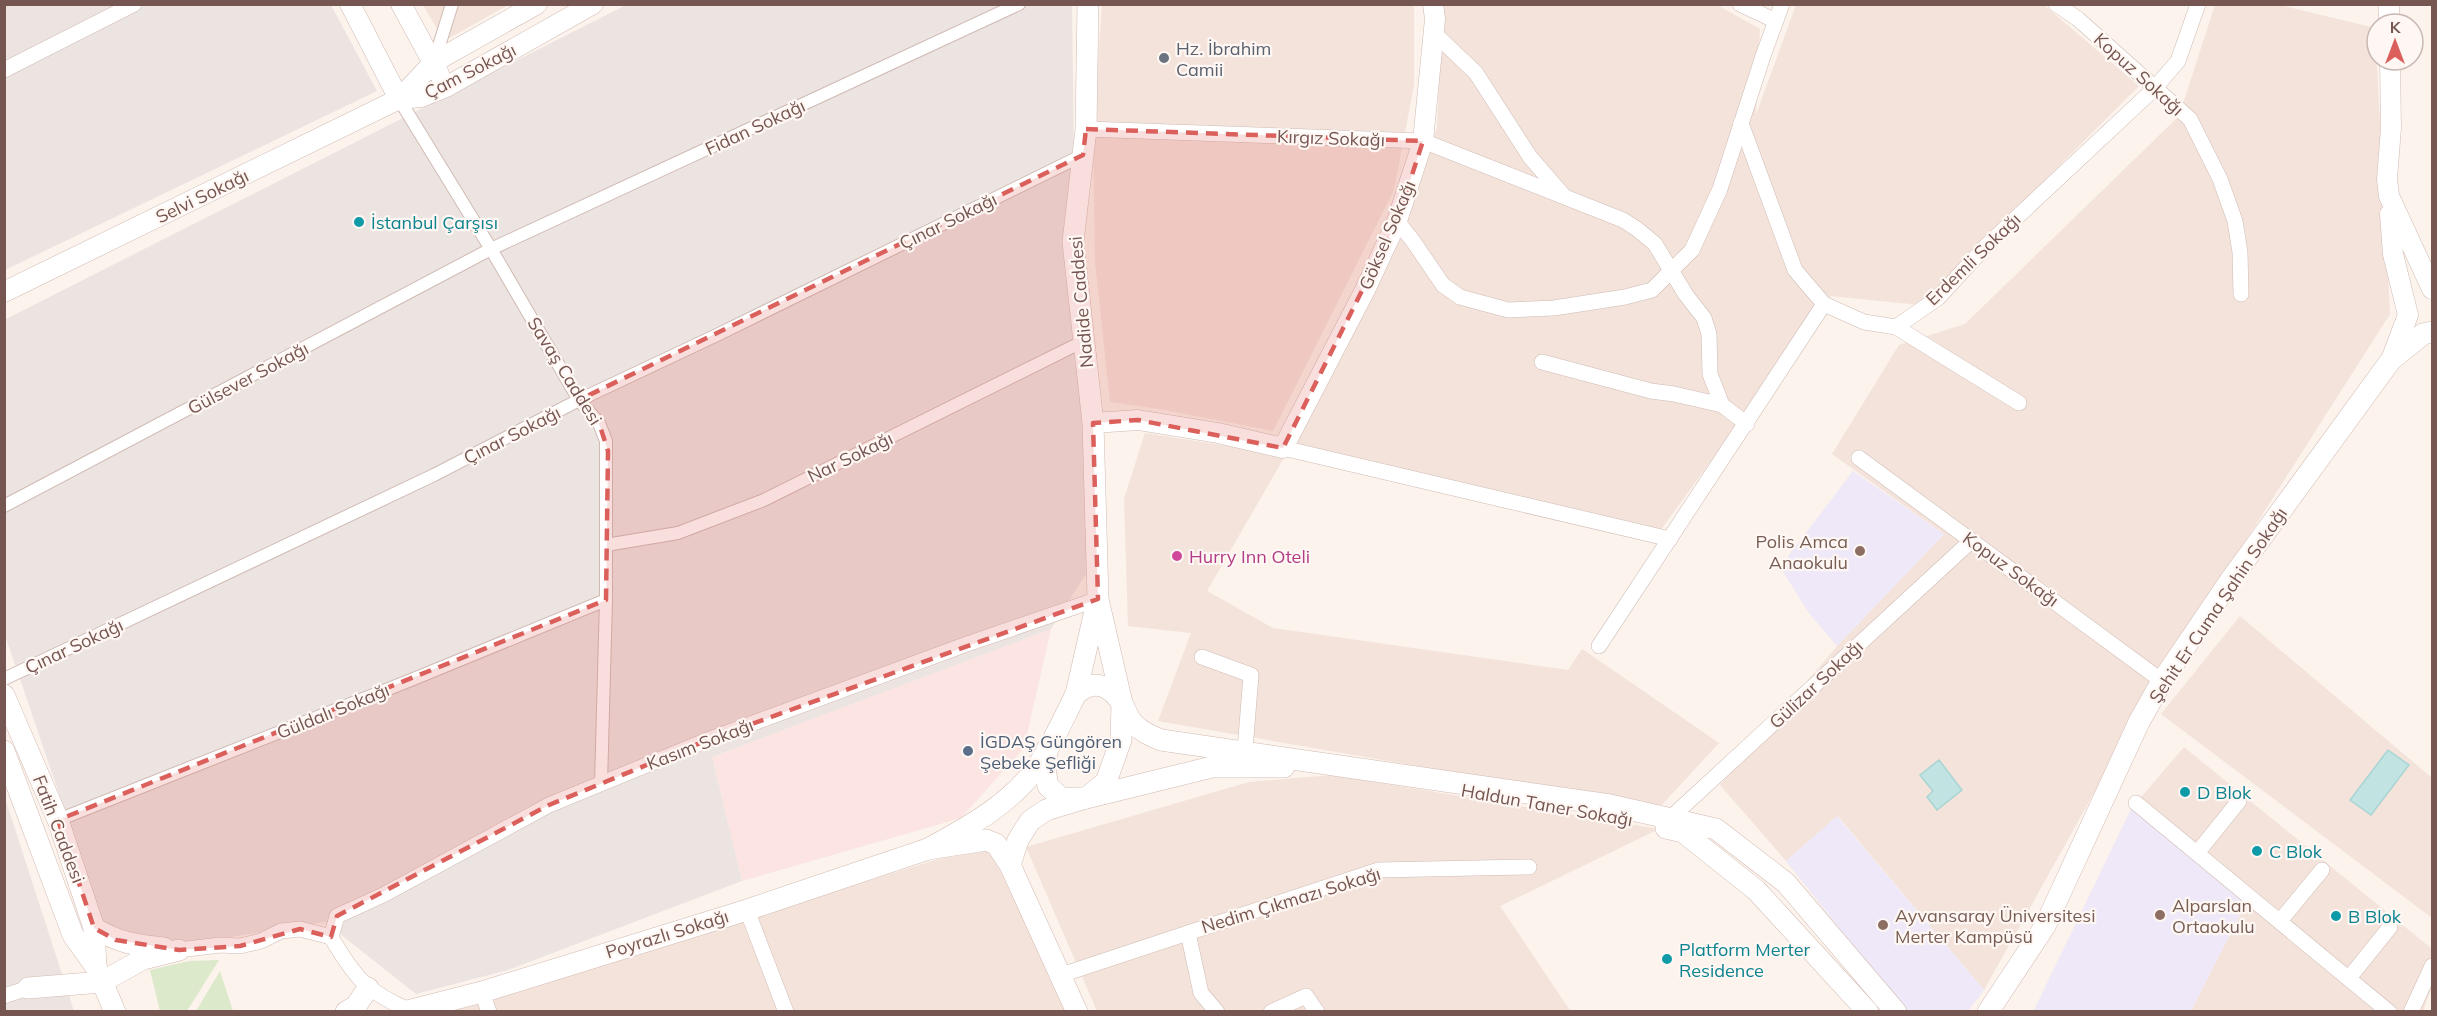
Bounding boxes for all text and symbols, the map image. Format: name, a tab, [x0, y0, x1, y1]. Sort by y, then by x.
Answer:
north arrow	[2365, 12, 2425, 72]
text: K	[2390, 17, 2402, 37]
street label: Kopuz Sokağı	[2089, 28, 2189, 120]
place label: Hz. İbrahim Camii	[1176, 37, 1271, 81]
street label: Çam Sokağı	[420, 38, 520, 104]
marker: Hz. İbrahim Camii	[1157, 51, 1171, 65]
street label: Fidan Sokağı	[701, 94, 809, 160]
street label: Kırgız Sokağı	[1277, 125, 1385, 151]
street label: Selvi Sokağı	[152, 164, 252, 228]
street label: Göksel Sokağı	[1354, 177, 1420, 293]
street label: Çınar Sokağı	[895, 187, 1001, 255]
street label: Erdemli Sokağı	[1921, 208, 2025, 310]
place label: İstanbul Çarşısı	[371, 211, 498, 234]
marker: İstanbul Çarşısı	[352, 215, 366, 229]
street label: Nadide Caddesi	[1064, 235, 1098, 369]
street label: Savaş Caddesi	[523, 313, 607, 429]
street label: Gülsever Sokağı	[184, 337, 312, 419]
street label: Çınar Sokağı	[460, 401, 564, 469]
street label: Nar Sokağı	[804, 426, 896, 488]
street label: Şehit Er Cuma Şahin Sokağı	[2144, 503, 2292, 707]
street label: Kopuz Sokağı	[1958, 526, 2064, 612]
place label: Polis Amca Anaokulu	[1756, 530, 1848, 574]
marker: Polis Amca Anaokulu	[1853, 544, 1867, 558]
place label: Hurry Inn Oteli	[1189, 545, 1310, 568]
marker: Hurry Inn Oteli	[1170, 549, 1184, 563]
street label: Çınar Sokağı	[21, 613, 127, 679]
street label: Gülizar Sokağı	[1764, 635, 1868, 733]
street label: Güldalı Sokağı	[273, 678, 393, 744]
street label: Kasım Sokağı	[643, 713, 757, 775]
place label: İGDAŞ Güngören Şebeke Şefliği	[980, 730, 1122, 774]
marker: İGDAŞ Güngören Şebeke Şefliği	[961, 744, 975, 758]
street label: Fatih Caddesi	[28, 772, 90, 886]
street label: Haldun Taner Sokağı	[1459, 779, 1635, 831]
place label: D Blok	[2197, 781, 2252, 804]
marker: D Blok	[2178, 785, 2192, 799]
place label: C Blok	[2269, 840, 2323, 863]
marker: C Blok	[2250, 844, 2264, 858]
street label: Nedim Çıkmazı Sokağı	[1199, 862, 1383, 938]
place label: Alparslan Ortaokulu	[2172, 894, 2255, 938]
street label: Poyrazlı Sokağı	[603, 904, 731, 964]
place label: Ayvansaray Üniversitesi Merter Kampüsü	[1895, 904, 2095, 948]
place label: B Blok	[2348, 905, 2402, 928]
marker: Alparslan Ortaokulu	[2153, 908, 2167, 922]
marker: B Blok	[2329, 909, 2343, 923]
marker: Ayvansaray Üniversitesi Merter Kampüsü	[1876, 918, 1890, 932]
place label: Platform Merter Residence	[1679, 938, 1811, 982]
marker: Platform Merter Residence	[1660, 952, 1674, 966]

